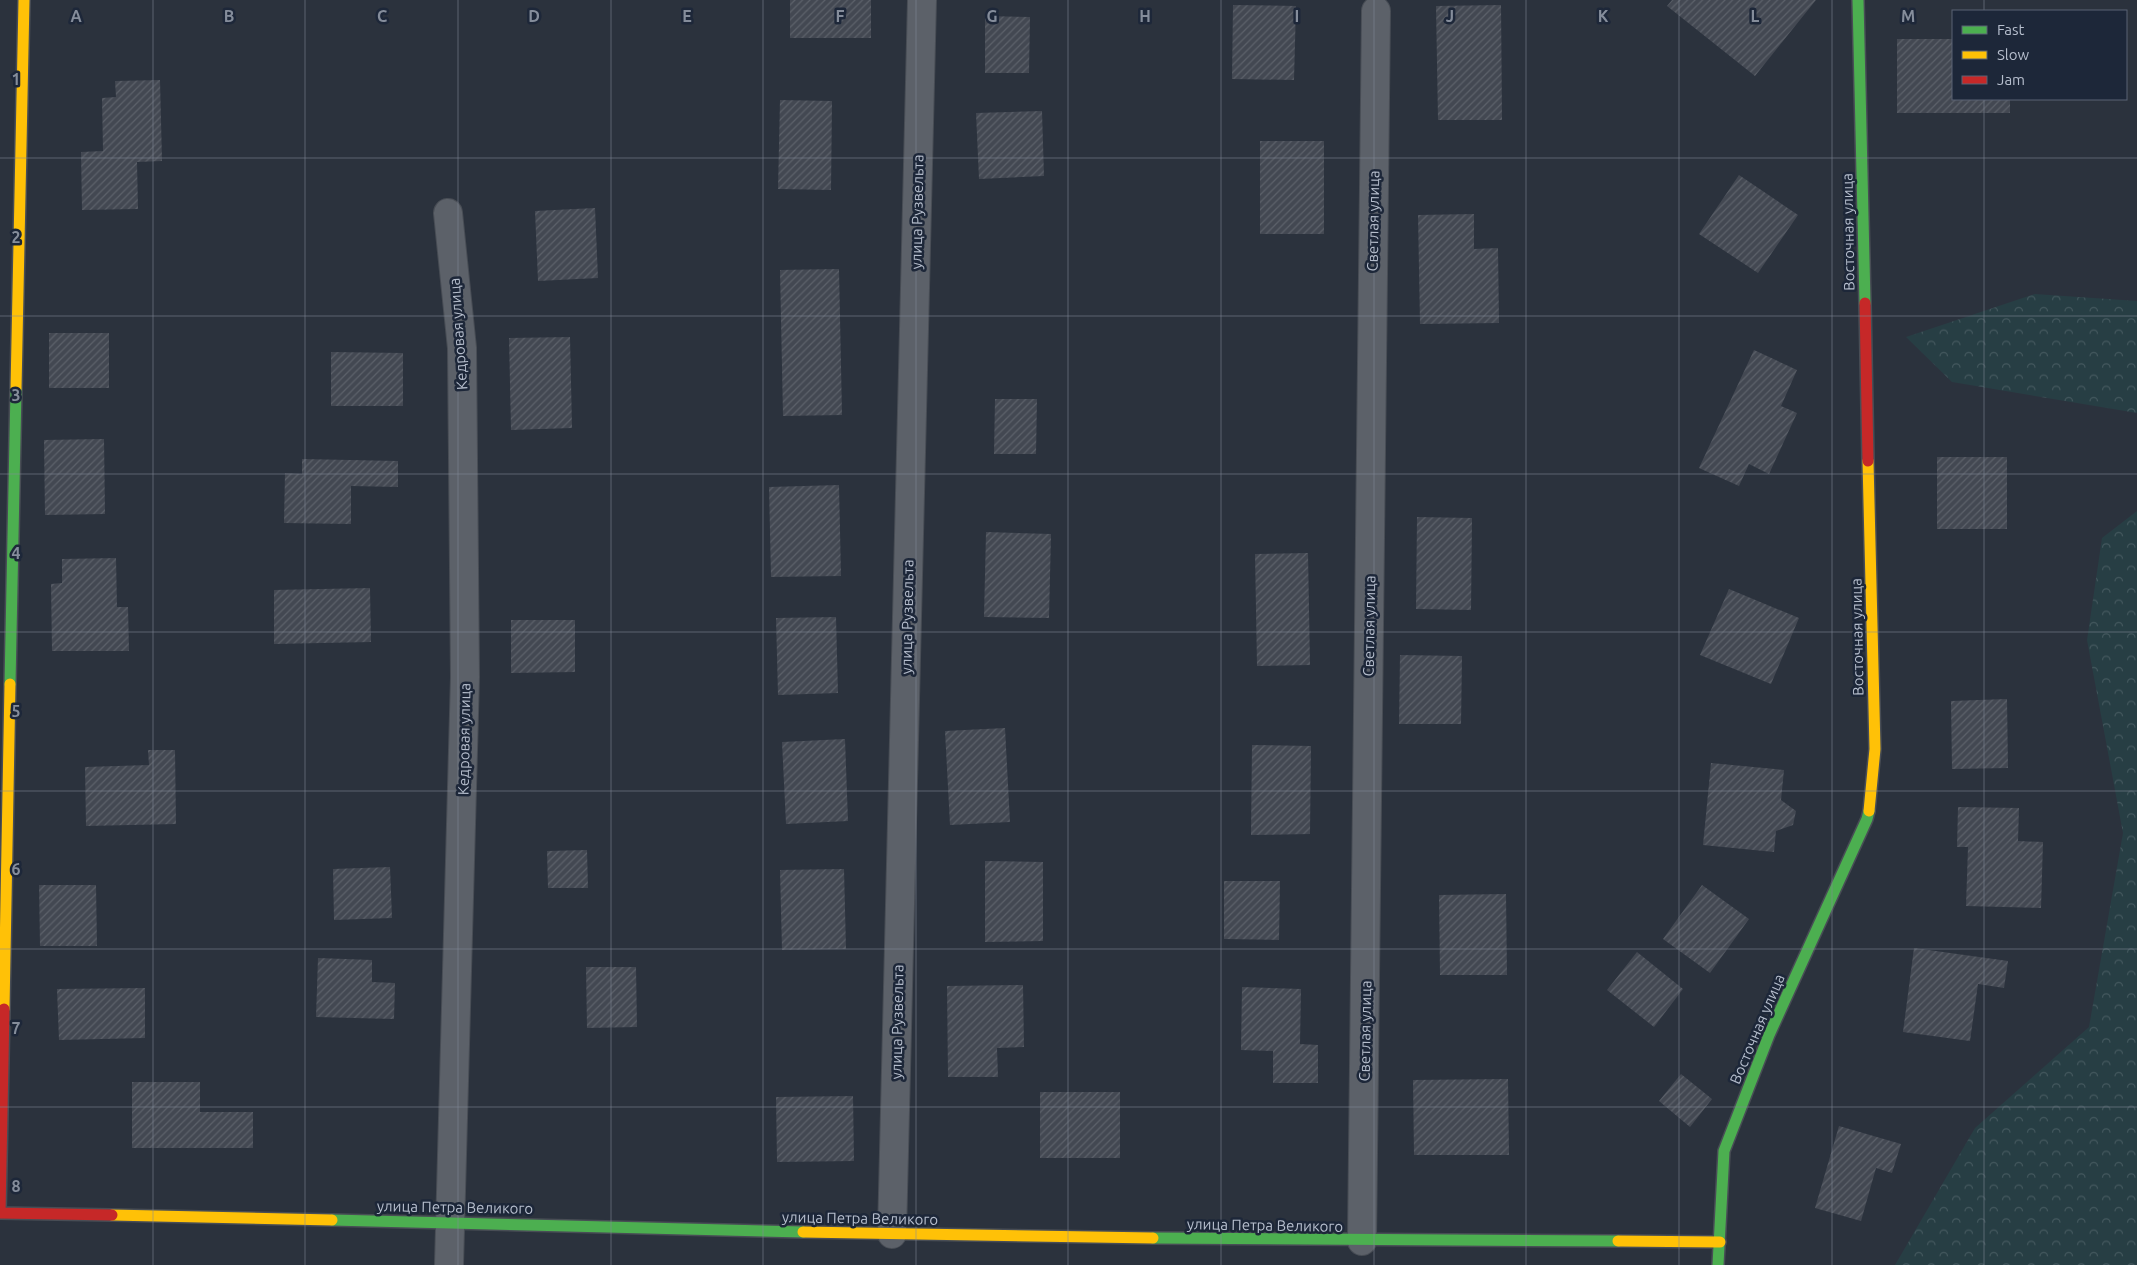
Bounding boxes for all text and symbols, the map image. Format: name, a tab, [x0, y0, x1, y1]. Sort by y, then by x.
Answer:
text: A	[70, 7, 82, 25]
text: B	[224, 7, 234, 25]
text: C	[377, 7, 387, 25]
text: D	[528, 7, 540, 25]
text: E	[682, 7, 692, 25]
text: F	[836, 7, 845, 25]
text: G	[986, 7, 998, 25]
text: H	[1139, 7, 1151, 25]
text: I	[1295, 7, 1299, 25]
text: J	[1446, 7, 1454, 25]
text: K	[1598, 7, 1609, 25]
text: L	[1751, 7, 1760, 25]
text: M	[1901, 7, 1915, 25]
legend	[1952, 10, 2127, 100]
text: Fast	[1997, 21, 2025, 38]
text: Slow	[1997, 46, 2030, 63]
text: 1	[11, 70, 21, 88]
text: Jam	[1997, 71, 2025, 88]
street label: улица Рузвельта	[907, 154, 927, 270]
street label: Светлая улица	[1364, 170, 1382, 272]
street label: Восточная улица	[1838, 173, 1858, 291]
text: 2	[11, 228, 21, 246]
street label: Кедровая улица	[446, 277, 470, 391]
text: 3	[11, 386, 21, 404]
text: 4	[11, 544, 21, 562]
street label: улица Рузвельта	[897, 559, 917, 675]
street label: Светлая улица	[1360, 575, 1378, 677]
street label: Восточная улица	[1847, 578, 1867, 696]
street label: Кедровая улица	[455, 683, 473, 795]
text: 5	[11, 702, 21, 720]
text: 6	[11, 860, 21, 878]
street label: улица Рузвельта	[887, 964, 907, 1080]
street label: Восточная улица	[1726, 971, 1788, 1087]
street label: Светлая улица	[1356, 980, 1374, 1082]
text: 7	[11, 1019, 21, 1037]
text: 8	[11, 1177, 21, 1195]
street label: улица Петра Великого	[377, 1197, 533, 1217]
street label: улица Петра Великого	[782, 1208, 938, 1228]
street label: улица Петра Великого	[1187, 1215, 1343, 1235]

